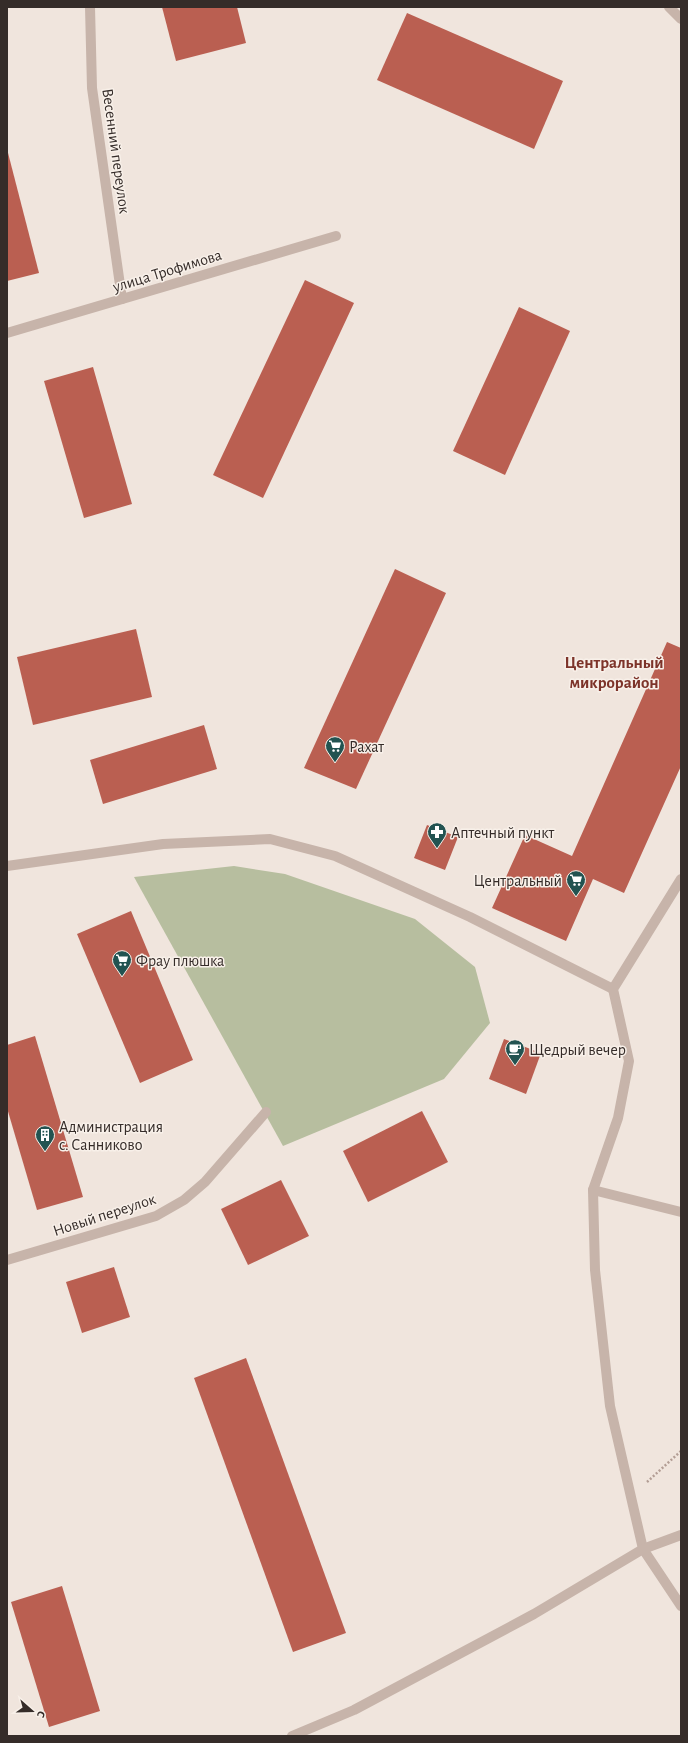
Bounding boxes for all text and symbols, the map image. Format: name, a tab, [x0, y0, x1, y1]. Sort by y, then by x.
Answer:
street label: Весенний переулок	[98, 87, 133, 216]
street label: улица Трофимова	[110, 247, 224, 296]
district label: Центральный микрорайон	[564, 654, 664, 691]
supermarket icon: Рахат	[324, 735, 346, 763]
place label: Рахат	[349, 739, 384, 755]
pharmacy icon: Аптечный пункт	[426, 821, 448, 849]
place label: Аптечный пункт	[451, 825, 555, 842]
supermarket icon: Центральный	[565, 869, 587, 897]
place label: Центральный	[473, 873, 562, 889]
supermarket icon: Фрау плюшка	[111, 949, 133, 977]
place label: Фрау плюшка	[136, 953, 224, 970]
cafe icon: Щедрый вечер	[504, 1038, 526, 1066]
place label: Щедрый вечер	[529, 1042, 626, 1058]
place label: Администрация с. Санниково	[59, 1119, 163, 1153]
building icon: Администрация с. Санниково	[34, 1124, 56, 1152]
street label: Новый переулок	[51, 1191, 158, 1240]
north arrow	[12, 1691, 52, 1731]
text: С	[35, 1710, 47, 1719]

